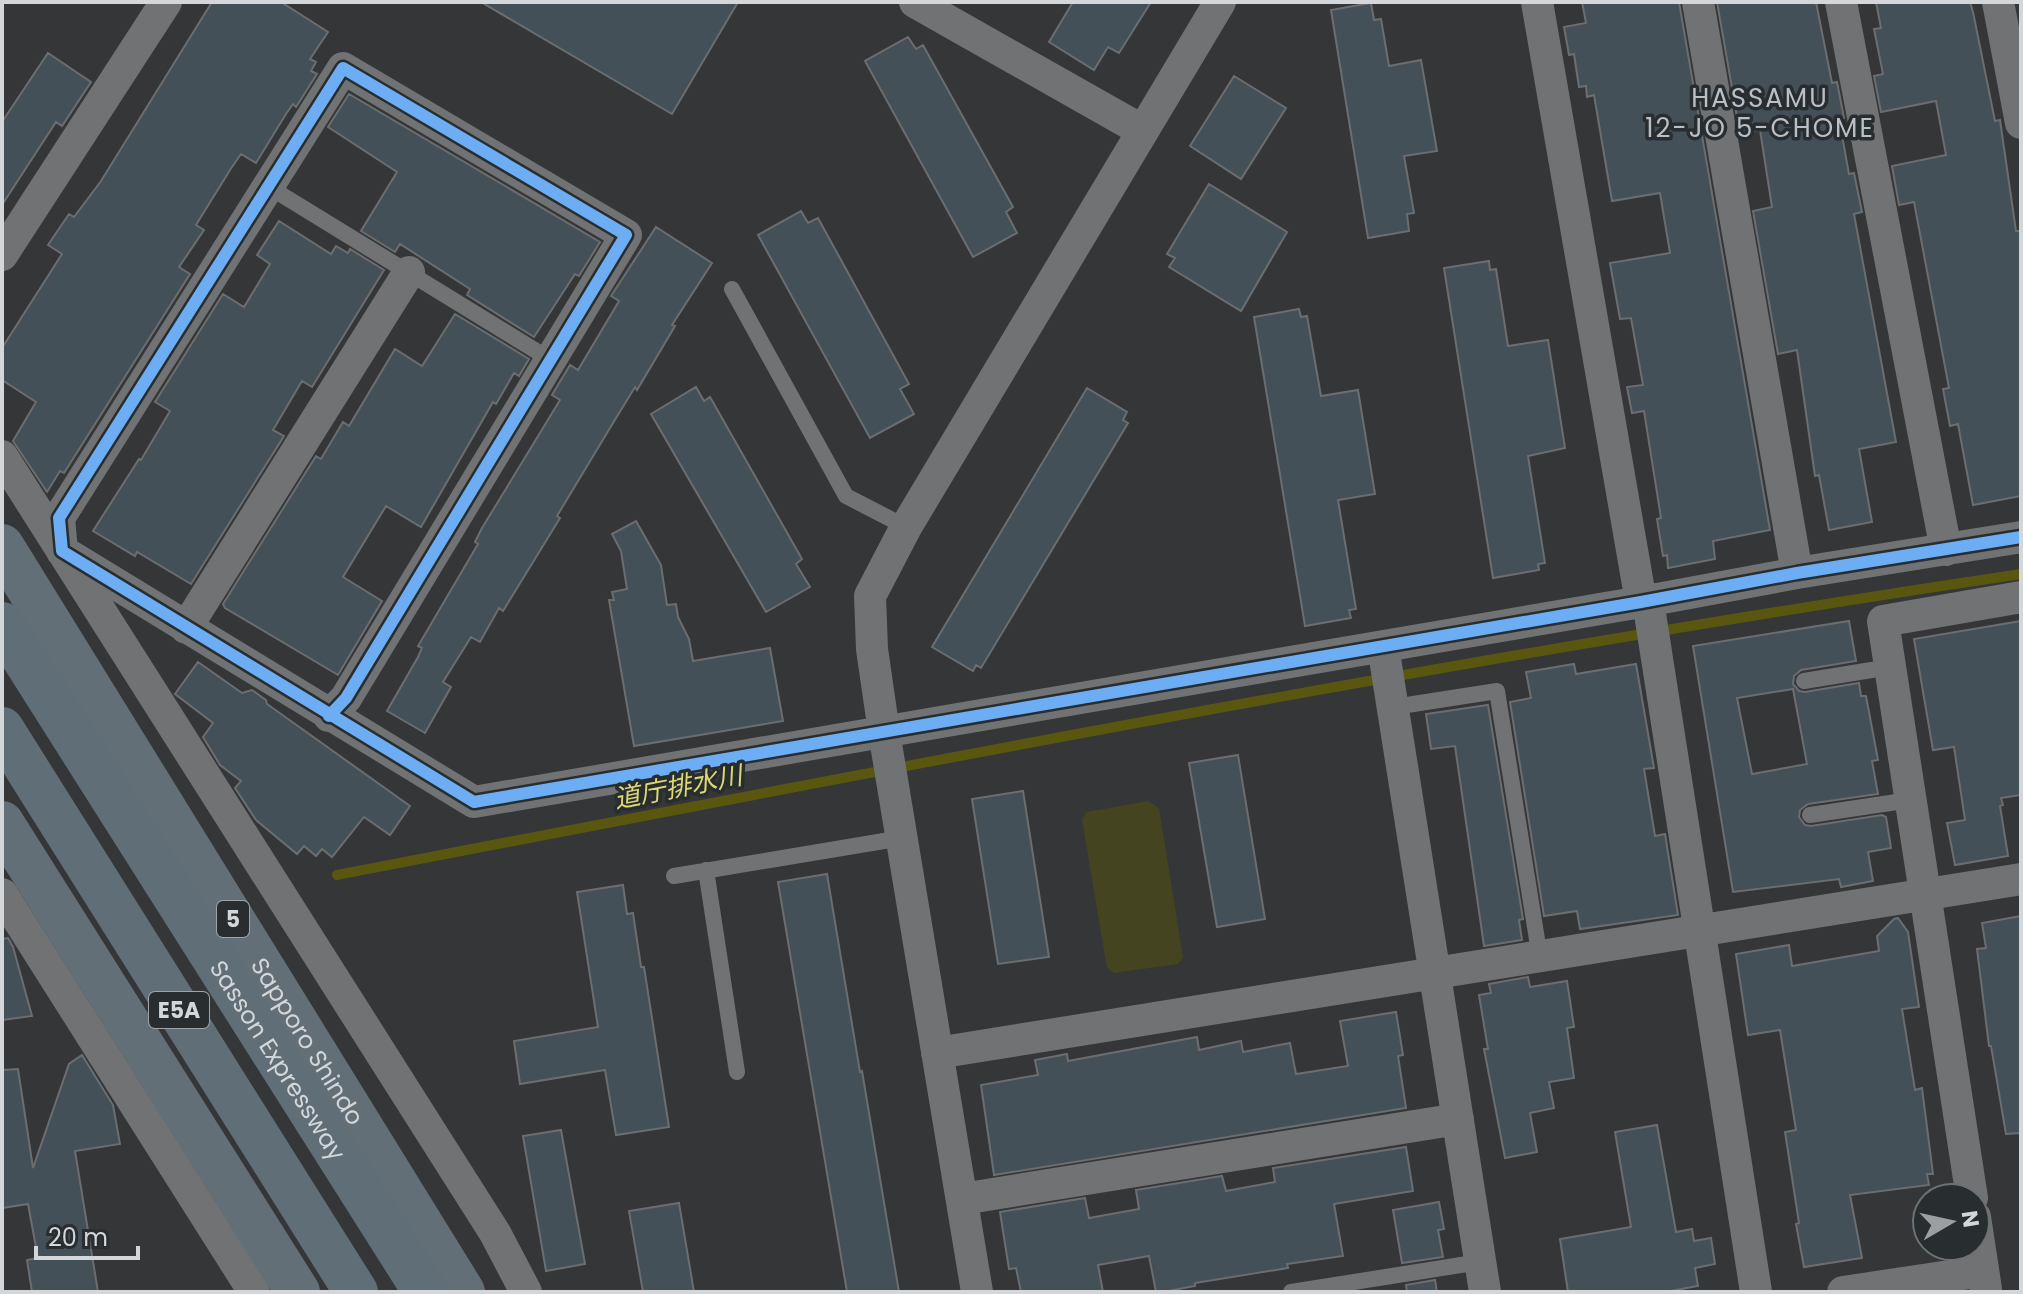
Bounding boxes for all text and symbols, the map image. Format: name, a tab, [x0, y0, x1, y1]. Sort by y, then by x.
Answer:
district label: HASSAMU 12-JO 5-CHOME	[1645, 80, 1875, 146]
water label: 道庁排水川	[611, 756, 748, 817]
road number: 5	[217, 901, 249, 937]
street label: Sapporo Shindo	[244, 951, 372, 1131]
street label: Sasson Expressway	[202, 954, 354, 1167]
road number: E5A	[149, 992, 209, 1028]
north arrow	[1911, 1182, 1991, 1262]
text: N	[1954, 1208, 1987, 1230]
scale bar	[36, 1210, 138, 1260]
text: 20 m	[48, 1221, 108, 1254]

